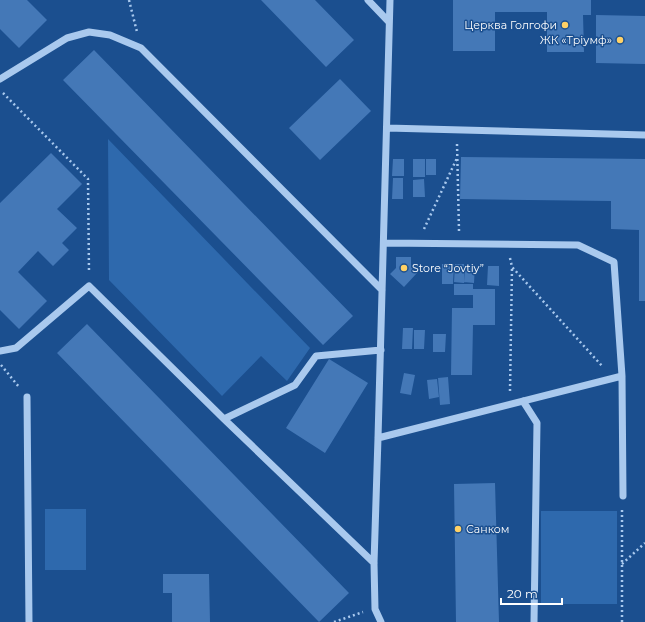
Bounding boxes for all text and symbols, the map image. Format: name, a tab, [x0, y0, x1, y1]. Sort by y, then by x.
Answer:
place label: Церква Голгофи	[464, 18, 557, 32]
marker: Церква Голгофи	[560, 20, 570, 30]
place label: ЖК «Тріумф»	[540, 33, 612, 47]
marker: ЖК «Тріумф»	[615, 35, 625, 45]
place label: Store “Jovtiy”	[412, 261, 484, 275]
marker: Store “Jovtiy”	[399, 263, 409, 273]
place label: Санком	[466, 522, 510, 536]
marker: Санком	[453, 524, 463, 534]
scale bar	[501, 580, 562, 606]
text: 20 m	[507, 586, 538, 601]

